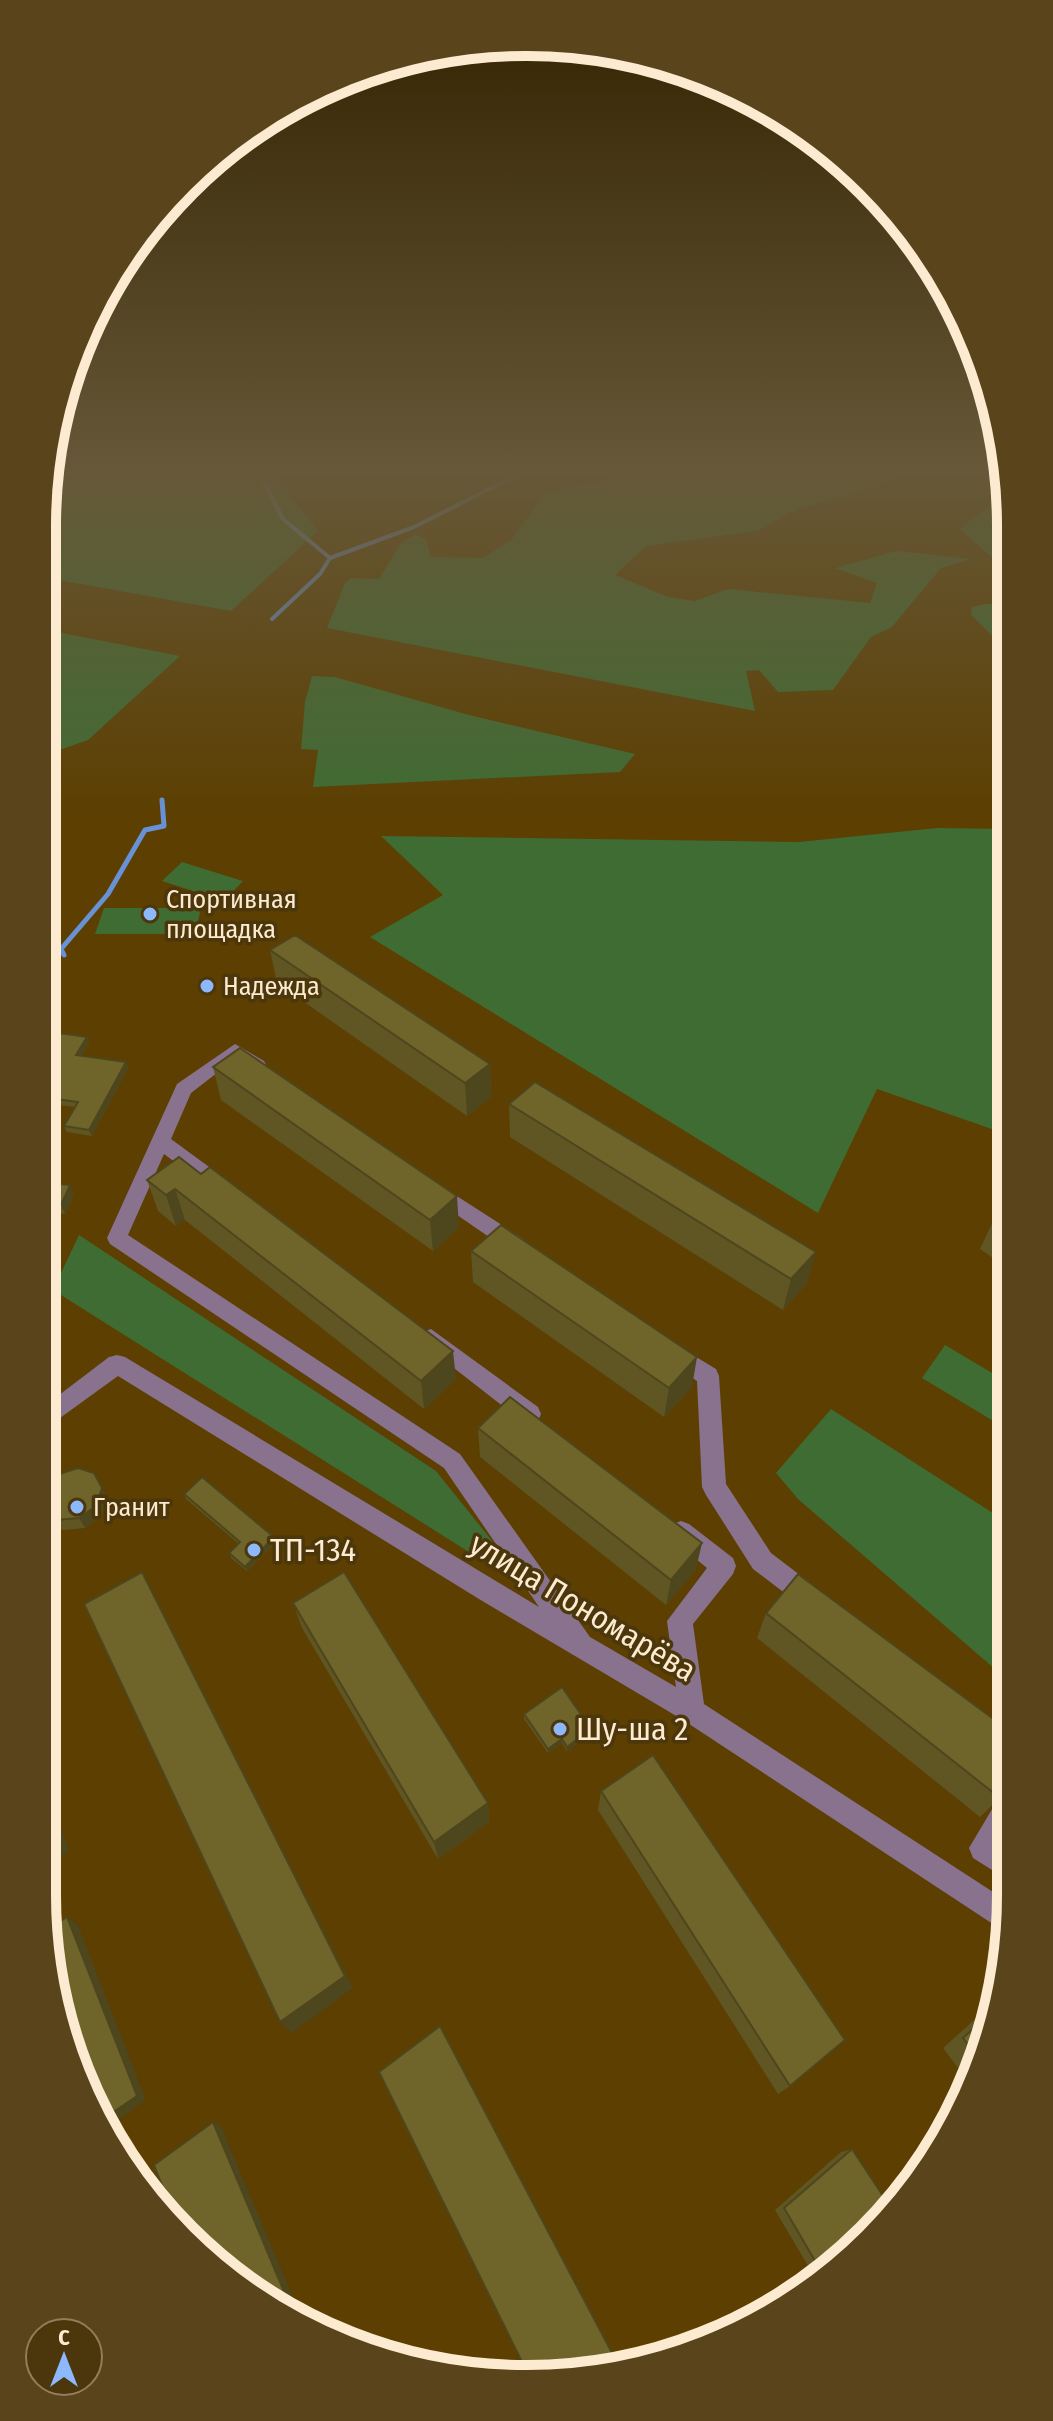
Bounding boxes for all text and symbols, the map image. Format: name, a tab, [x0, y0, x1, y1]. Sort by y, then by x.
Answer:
place label: Спортивная площадка	[166, 884, 297, 945]
marker: Спортивная площадка	[141, 905, 159, 923]
place label: Надежда	[223, 971, 320, 1002]
marker: Надежда	[198, 977, 216, 995]
place label: Гранит	[93, 1492, 170, 1523]
marker: Гранит	[68, 1498, 86, 1516]
street label: улица Пономарёва	[463, 1524, 703, 1690]
place label: ТП-134	[270, 1531, 356, 1569]
marker: ТП-134	[245, 1541, 263, 1559]
place label: Шу-ша 2	[576, 1710, 688, 1748]
marker: Шу-ша 2	[551, 1720, 569, 1738]
north arrow	[24, 2317, 104, 2397]
text: С	[58, 2324, 70, 2351]

